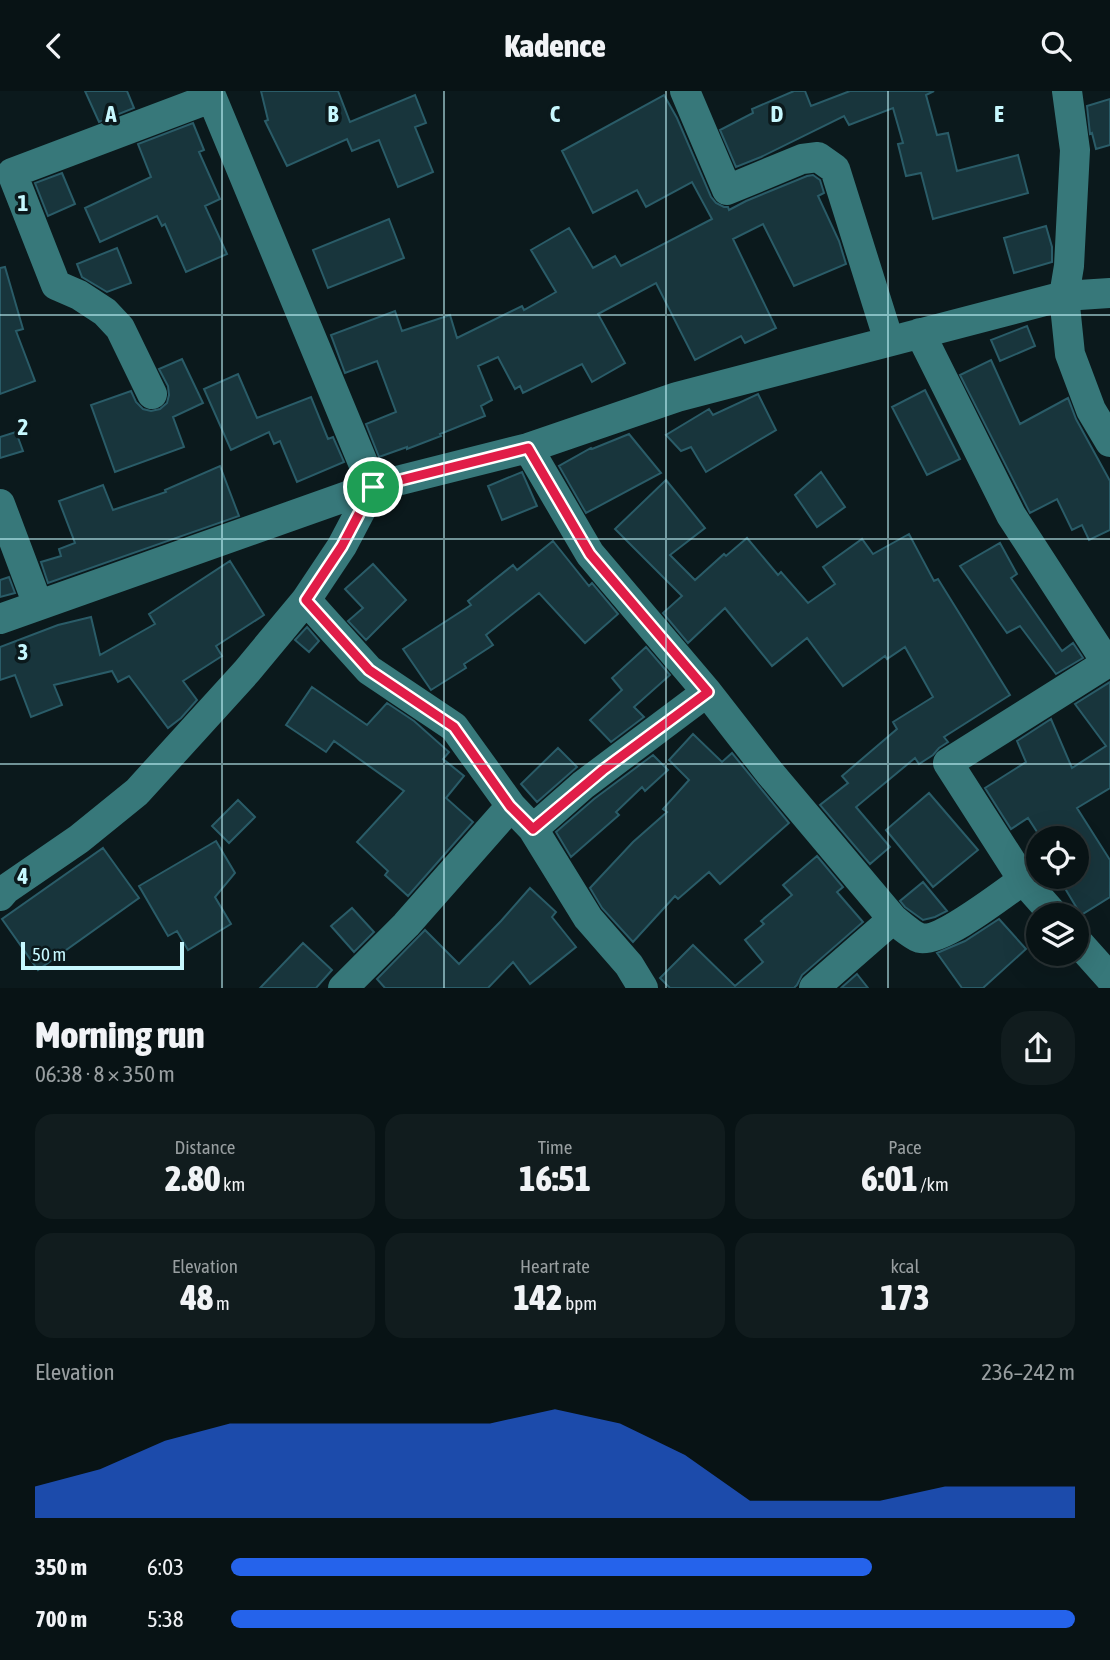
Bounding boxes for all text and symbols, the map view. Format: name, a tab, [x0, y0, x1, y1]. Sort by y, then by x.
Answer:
icon: back	[35, 27, 73, 65]
text: Kadence	[504, 27, 606, 64]
icon: search	[1037, 27, 1075, 65]
text: A	[104, 101, 117, 127]
text: B	[328, 101, 339, 127]
text: C	[550, 101, 561, 127]
text: D	[771, 101, 784, 127]
text: E	[994, 101, 1004, 127]
text: 1	[18, 190, 29, 216]
text: 2	[18, 414, 28, 440]
pin	[343, 457, 403, 517]
icon: arrive	[354, 468, 392, 506]
text: 3	[18, 639, 28, 665]
map controls	[1026, 826, 1089, 966]
button: locate	[1026, 826, 1089, 889]
text: 4	[17, 863, 29, 889]
button: layers	[1026, 903, 1089, 966]
scale bar	[21, 939, 184, 971]
text: 50 m	[32, 943, 66, 965]
button: share	[1001, 1011, 1075, 1085]
text: Morning run	[35, 1013, 205, 1056]
text: 06:38 · 8 × 350 m	[35, 1061, 175, 1087]
text: Distance	[175, 1136, 235, 1158]
text: Time	[538, 1136, 572, 1158]
text: Pace	[888, 1136, 922, 1158]
text: 2.80	[165, 1158, 220, 1198]
text: 16:51	[519, 1158, 591, 1198]
text: 6:01	[861, 1158, 918, 1198]
text: km	[220, 1173, 245, 1195]
text: /km	[918, 1173, 949, 1195]
text: Elevation	[172, 1255, 238, 1277]
text: Heart rate	[520, 1255, 590, 1277]
text: kcal	[891, 1255, 919, 1277]
text: 48	[180, 1277, 213, 1317]
text: 142	[513, 1277, 563, 1317]
text: 173	[880, 1277, 930, 1317]
text: m	[213, 1292, 230, 1314]
text: bpm	[563, 1292, 597, 1314]
text: Elevation	[35, 1359, 115, 1385]
text: 236–242 m	[981, 1359, 1075, 1385]
text: 350 m	[35, 1554, 87, 1580]
text: 6:03	[147, 1554, 184, 1580]
text: 700 m	[35, 1606, 87, 1632]
text: 5:38	[147, 1606, 184, 1632]

